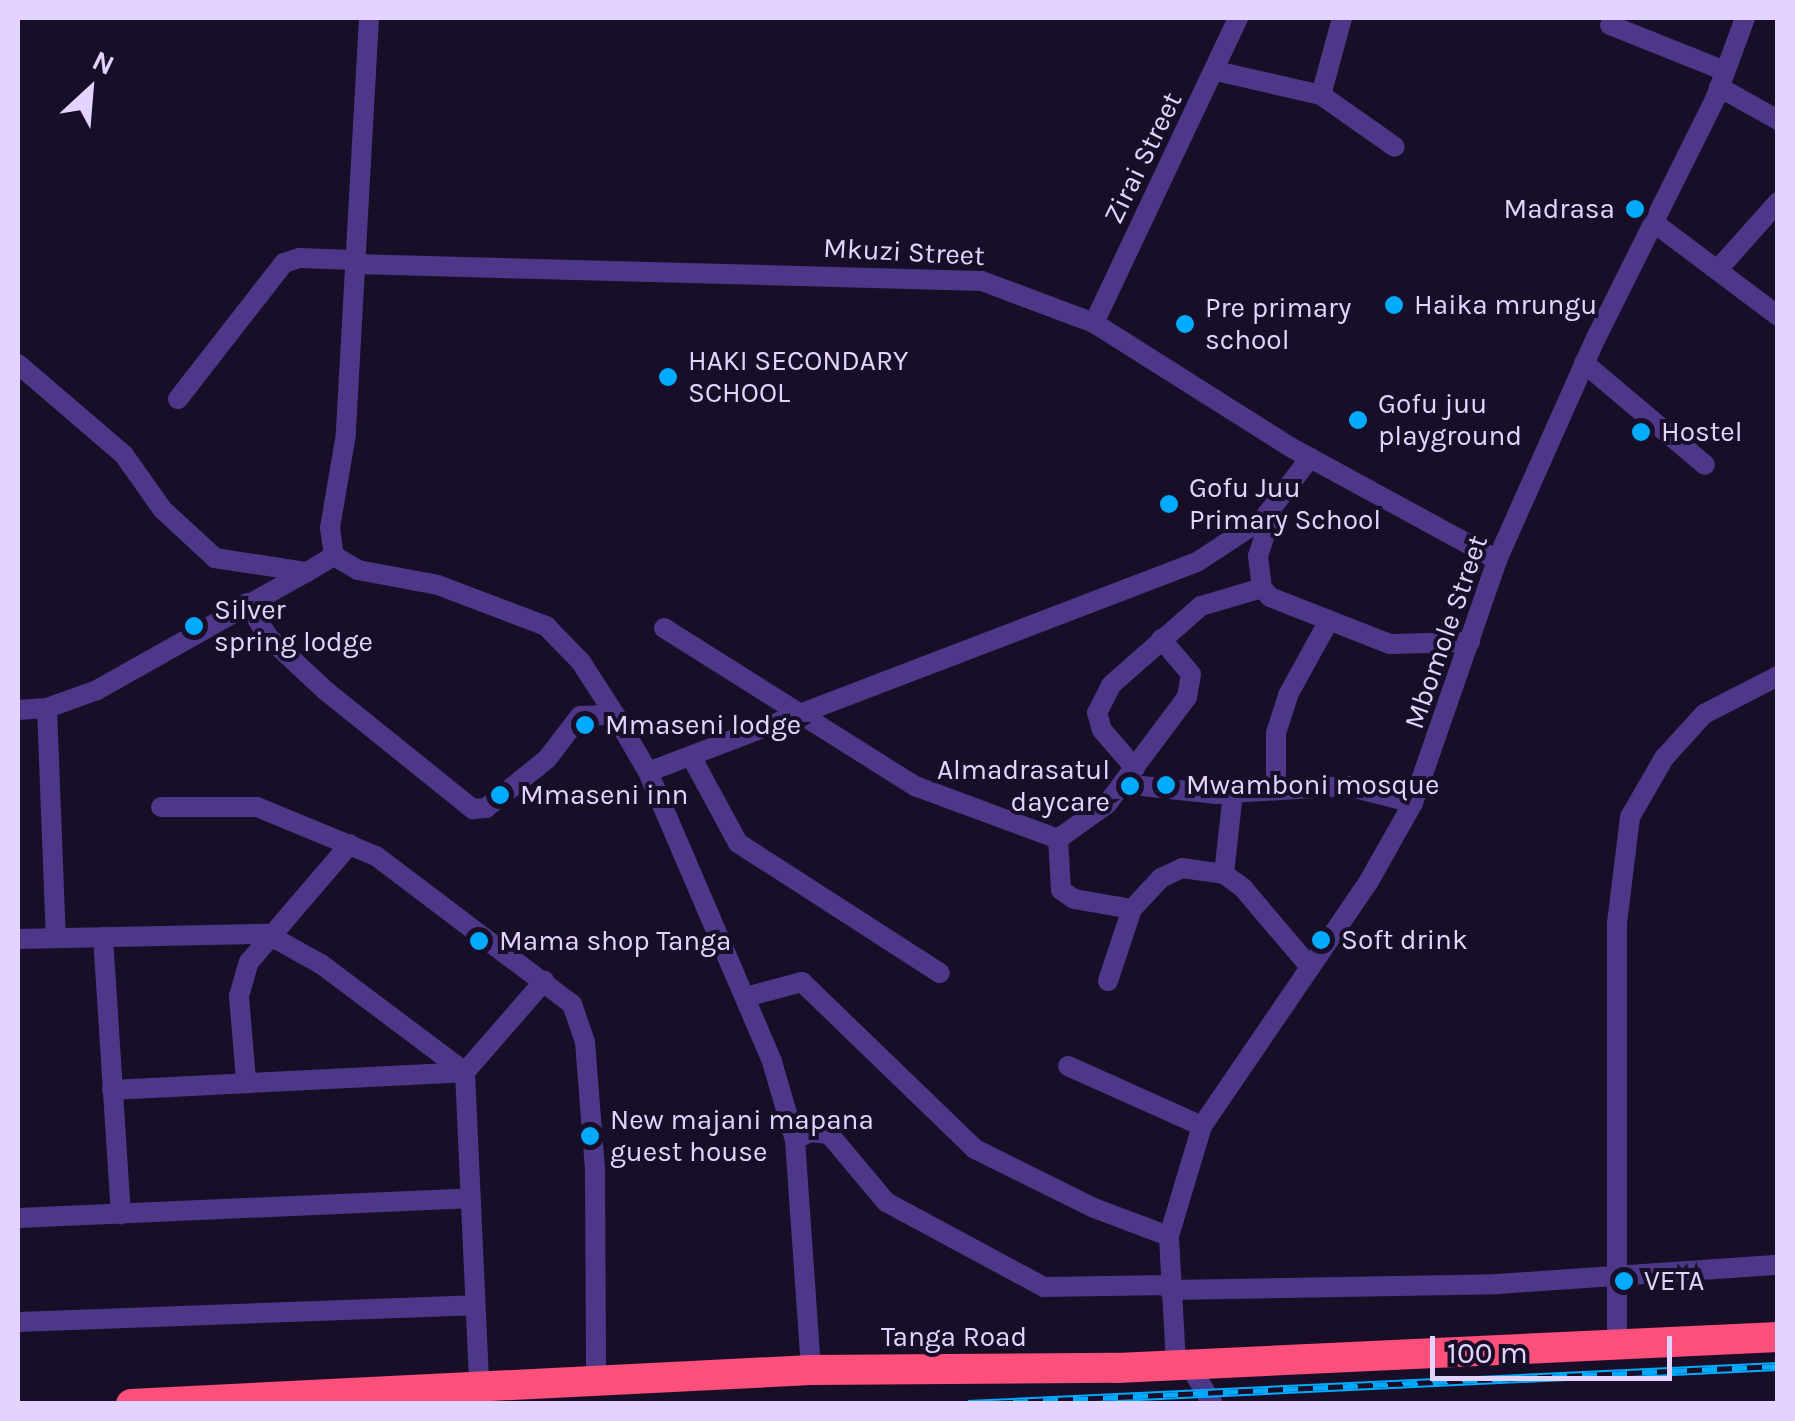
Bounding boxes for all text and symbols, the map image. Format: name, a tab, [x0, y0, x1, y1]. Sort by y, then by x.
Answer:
north arrow	[40, 40, 140, 140]
text: N	[87, 43, 120, 82]
street label: Zirai Street	[1097, 87, 1189, 229]
place label: Madrasa	[1504, 192, 1615, 226]
marker: Madrasa	[1624, 198, 1646, 220]
street label: Mkuzi Street	[822, 231, 986, 273]
place label: Haika mrungu	[1414, 288, 1597, 322]
place label: Pre primary school	[1205, 291, 1351, 357]
marker: Haika mrungu	[1383, 294, 1405, 316]
marker: Pre primary school	[1174, 313, 1196, 335]
place label: HAKI SECONDARY SCHOOL	[688, 344, 908, 410]
marker: HAKI SECONDARY SCHOOL	[657, 366, 679, 388]
place label: Gofu juu playground	[1378, 387, 1522, 453]
marker: Gofu juu playground	[1347, 409, 1369, 431]
place label: Hostel	[1661, 415, 1742, 449]
marker: Hostel	[1630, 421, 1652, 443]
place label: Gofu Juu Primary School	[1189, 471, 1381, 537]
marker: Gofu Juu Primary School	[1158, 493, 1180, 515]
street label: Mbomole Street	[1397, 531, 1495, 733]
place label: Silver spring lodge	[214, 593, 373, 659]
marker: Silver spring lodge	[183, 615, 205, 637]
place label: Mmaseni lodge	[605, 708, 801, 742]
marker: Mmaseni lodge	[574, 714, 596, 736]
place label: Almadrasatul daycare	[937, 753, 1110, 819]
place label: Mwamboni mosque	[1186, 768, 1439, 802]
marker: Mwamboni mosque	[1155, 774, 1177, 796]
marker: Almadrasatul daycare	[1119, 775, 1141, 797]
place label: Mmaseni inn	[520, 778, 688, 812]
marker: Mmaseni inn	[489, 784, 511, 806]
place label: Soft drink	[1341, 923, 1468, 957]
place label: Mama shop Tanga	[499, 924, 731, 958]
marker: Soft drink	[1310, 929, 1332, 951]
marker: Mama shop Tanga	[468, 930, 490, 952]
place label: New majani mapana guest house	[610, 1103, 874, 1169]
marker: New majani mapana guest house	[579, 1125, 601, 1147]
place label: VETA	[1644, 1264, 1704, 1298]
marker: VETA	[1613, 1270, 1635, 1292]
scale bar	[1435, 1316, 1678, 1378]
street label: Tanga Road	[881, 1320, 1027, 1354]
text: 100 m	[1447, 1335, 1528, 1371]

